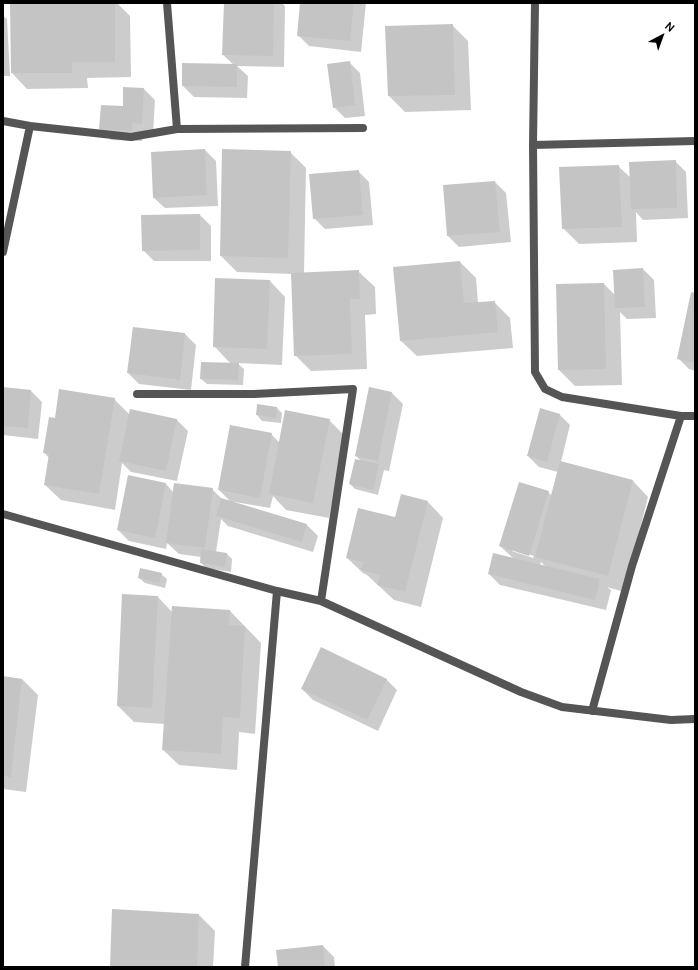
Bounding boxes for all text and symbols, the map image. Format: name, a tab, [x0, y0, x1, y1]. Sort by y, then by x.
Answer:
north arrow	[642, 16, 682, 56]
text: N	[662, 18, 678, 35]

